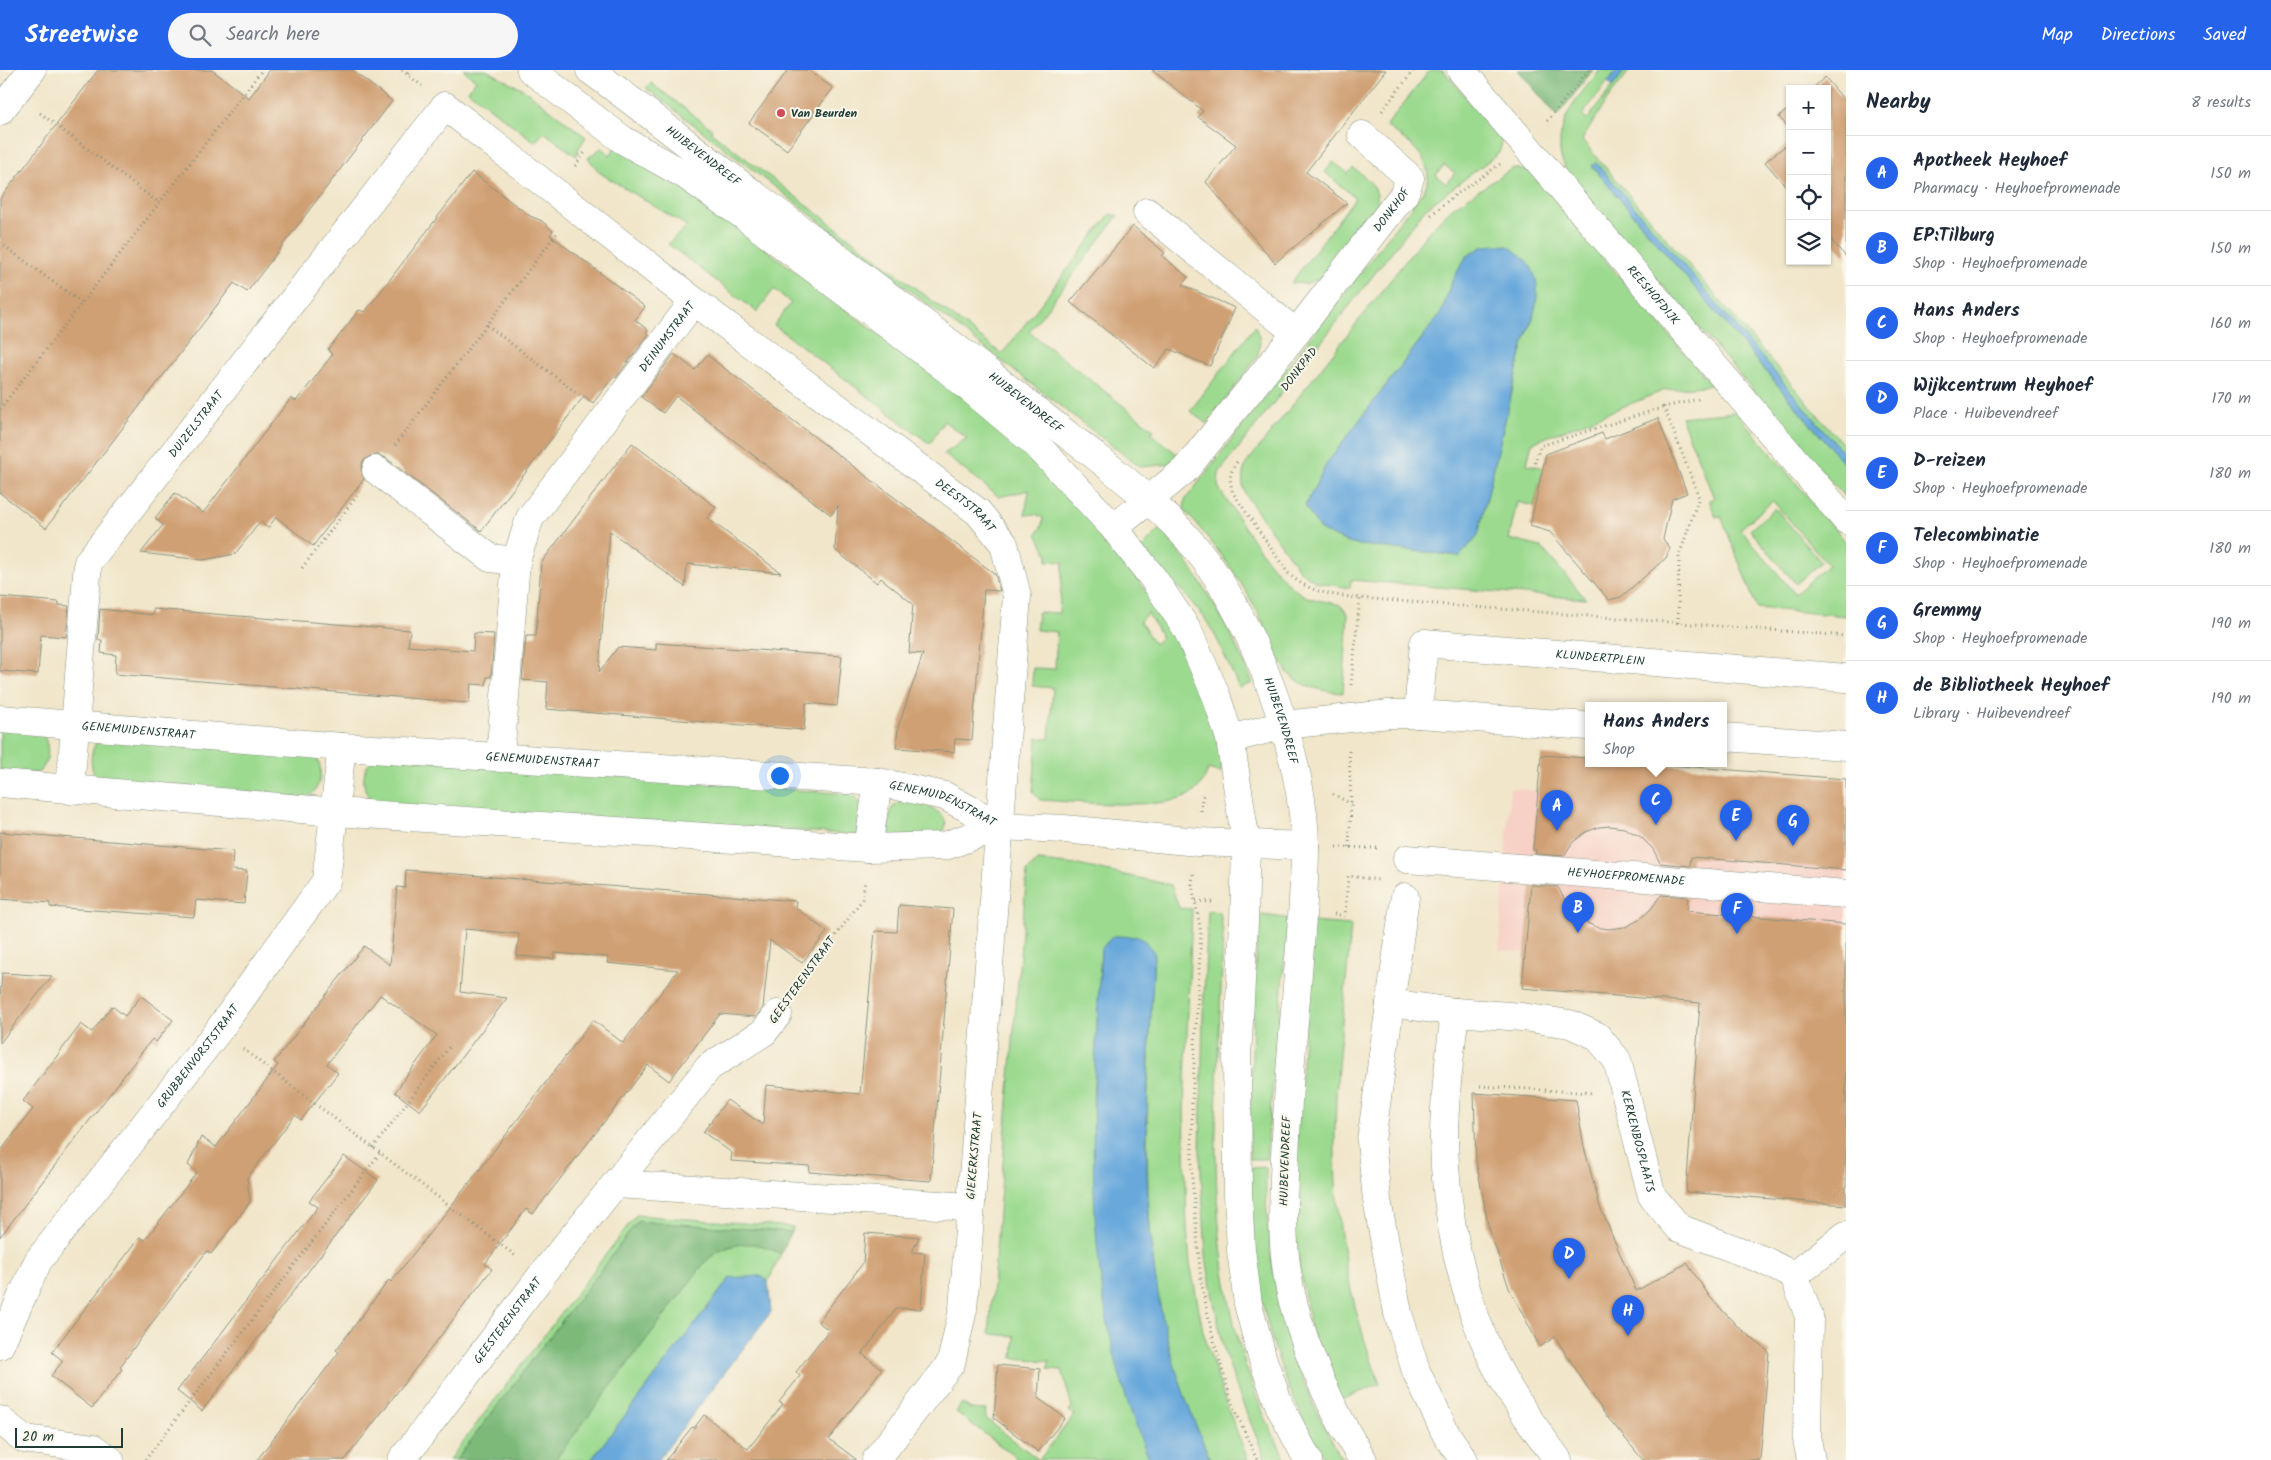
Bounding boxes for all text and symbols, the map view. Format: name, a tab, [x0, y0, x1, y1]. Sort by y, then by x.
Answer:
search box	[168, 13, 518, 58]
text: Streetwise	[25, 16, 138, 55]
text: Search here	[226, 20, 320, 50]
icon: search	[186, 21, 214, 49]
text: Map	[2041, 21, 2073, 50]
text: Directions	[2101, 21, 2175, 50]
text: Saved	[2203, 21, 2246, 50]
map controls	[1786, 85, 1831, 265]
button: +	[1786, 85, 1831, 130]
text: Nearby	[1866, 86, 1931, 119]
text: 8 results	[2191, 90, 2251, 115]
place label: Van Beurden	[791, 104, 858, 123]
marker: Van Beurden	[775, 107, 787, 119]
street label: HUIBEVENDREEF	[661, 121, 746, 192]
button: −	[1786, 130, 1831, 175]
text: Apotheek Heyhoef	[1913, 146, 2067, 176]
text: A	[1877, 161, 1887, 186]
text: 150 m	[2210, 161, 2251, 186]
button: locate	[1786, 175, 1831, 220]
text: Pharmacy · Heyhoefpromenade	[1913, 176, 2120, 201]
street label: DONKHOF	[1369, 184, 1416, 236]
button: layers	[1786, 220, 1831, 265]
text: EP:Tilburg	[1913, 221, 1995, 251]
text: B	[1877, 236, 1887, 261]
text: 150 m	[2210, 236, 2251, 261]
text: Shop · Heyhoefpromenade	[1913, 251, 2087, 276]
street label: REESHOFDIJK	[1622, 261, 1685, 330]
text: Hans Anders	[1913, 296, 2020, 326]
street label: DEINUMSTRAAT	[634, 297, 701, 376]
text: C	[1877, 311, 1887, 336]
text: 160 m	[2210, 311, 2251, 336]
text: Shop · Heyhoefpromenade	[1913, 326, 2087, 351]
street label: DONKPAD	[1276, 343, 1323, 396]
street label: HUIBEVENDREEF	[984, 367, 1068, 439]
text: Wijkcentrum Heyhoef	[1913, 371, 2092, 401]
street label: DUIZELSTRAAT	[164, 385, 230, 462]
text: D	[1877, 386, 1887, 411]
text: 170 m	[2211, 386, 2251, 411]
text: Place · Huibevendreef	[1913, 401, 2058, 426]
text: D-reizen	[1913, 446, 1986, 476]
text: E	[1878, 461, 1886, 486]
text: 180 m	[2209, 461, 2251, 486]
street label: DEESTSTRAAT	[931, 474, 1001, 538]
text: Shop · Heyhoefpromenade	[1913, 476, 2087, 501]
text: Telecombinatie	[1913, 521, 2039, 551]
text: F	[1878, 536, 1886, 561]
text: 180 m	[2209, 536, 2251, 561]
text: Shop · Heyhoefpromenade	[1913, 551, 2087, 576]
text: Gremmy	[1913, 596, 1982, 626]
text: G	[1877, 611, 1887, 636]
text: 190 m	[2211, 611, 2251, 636]
text: Shop · Heyhoefpromenade	[1913, 626, 2087, 651]
street label: KLUNDERTPLEIN	[1555, 645, 1645, 671]
text: de Bibliotheek Heyhoef	[1913, 671, 2109, 701]
street label: HUIBEVENDREEF	[1258, 674, 1303, 768]
text: H	[1877, 686, 1887, 711]
text: 190 m	[2211, 686, 2251, 711]
text: Library · Huibevendreef	[1913, 701, 2070, 726]
popup	[1585, 702, 1727, 767]
text: Hans Anders	[1603, 707, 1709, 737]
street label: GENEMUIDENSTRAAT	[81, 717, 197, 745]
text: Shop	[1603, 737, 1635, 762]
street label: GENEMUIDENSTRAAT	[485, 747, 601, 774]
your location	[767, 763, 793, 789]
street label: GENEMUIDENSTRAAT	[888, 776, 1001, 833]
pin: C	[1640, 784, 1672, 825]
pin: A	[1541, 790, 1573, 831]
pin: E	[1720, 800, 1752, 841]
pin: G	[1777, 805, 1809, 846]
street label: HEYHOEFPROMENADE	[1567, 863, 1687, 891]
pin: B	[1562, 892, 1594, 933]
pin: F	[1721, 893, 1753, 934]
street label: GEESTERENSTRAAT	[764, 931, 842, 1028]
street label: GRUBBENVORSTSTRAAT	[152, 999, 245, 1112]
street label: KERKENBOSPLAATS	[1615, 1088, 1660, 1195]
street label: GIEKERKSTRAAT	[961, 1110, 988, 1200]
street label: HUIBEVENDREEF	[1274, 1114, 1297, 1206]
pin: D	[1553, 1238, 1585, 1279]
street label: GEESTERENSTRAAT	[469, 1272, 548, 1368]
pin: H	[1612, 1295, 1644, 1336]
scale bar	[15, 1425, 122, 1448]
text: 20 m	[22, 1426, 54, 1448]

